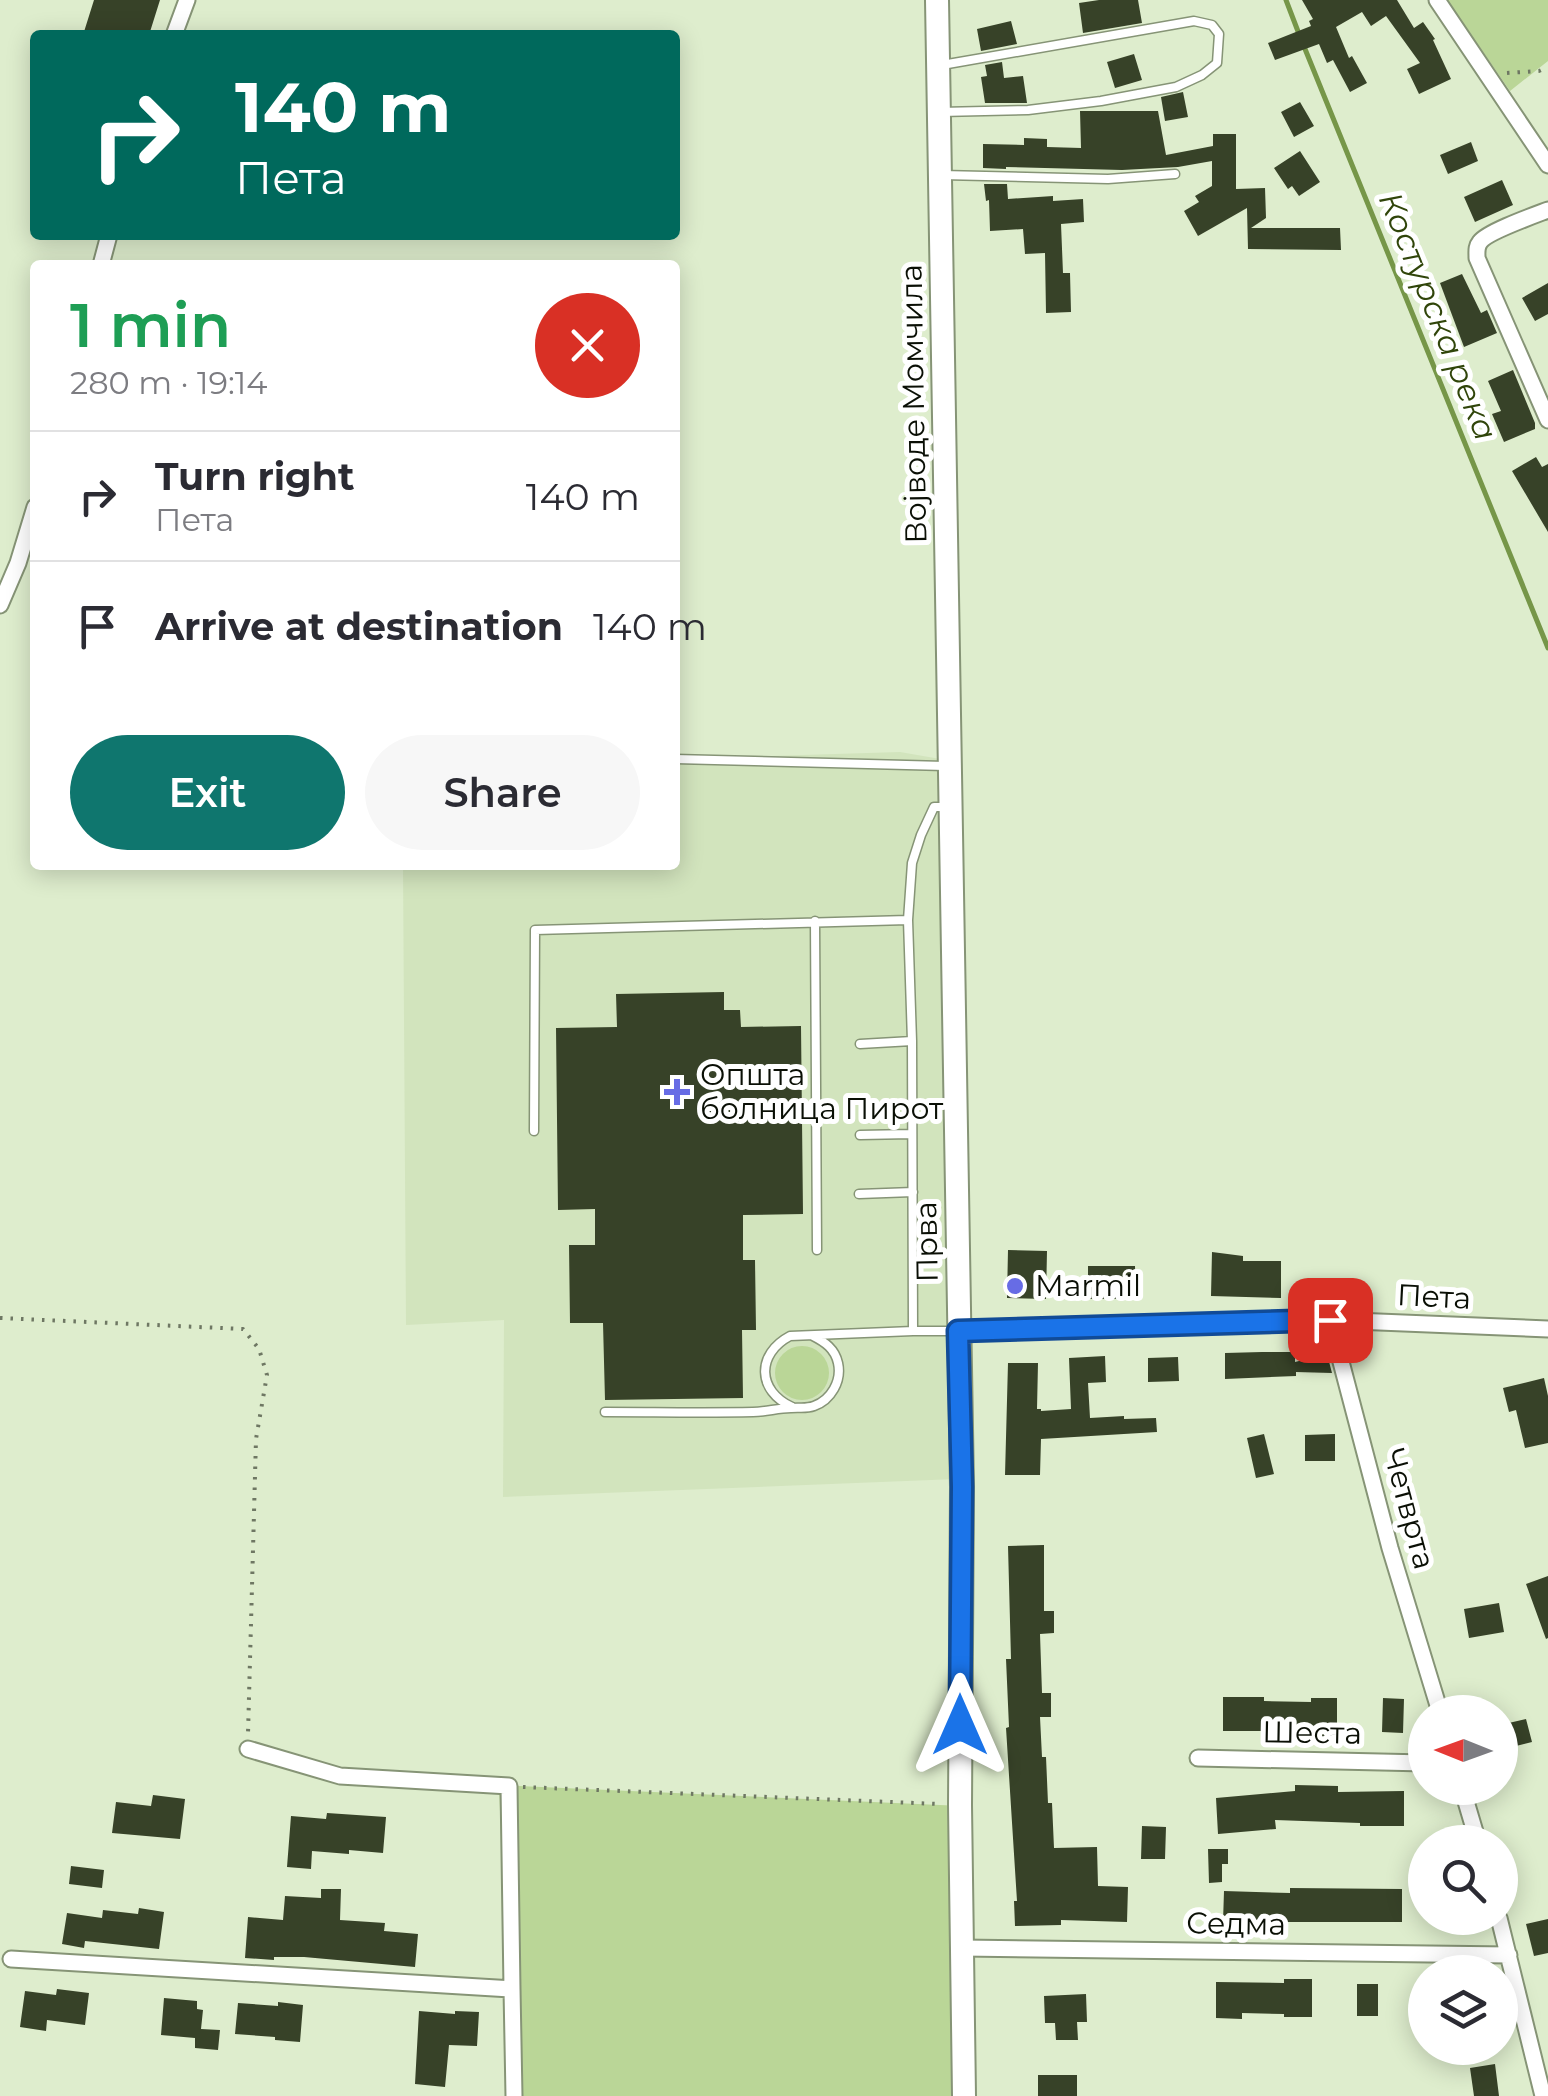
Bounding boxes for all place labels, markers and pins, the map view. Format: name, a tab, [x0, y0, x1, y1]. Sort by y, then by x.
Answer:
place label: Општа болница Пирот	[700, 1056, 944, 1127]
marker: Општа болница Пирот	[664, 1079, 690, 1105]
place label: Marmil	[1035, 1267, 1141, 1304]
marker: Marmil	[1004, 1275, 1026, 1297]
pin	[1288, 1278, 1373, 1363]

